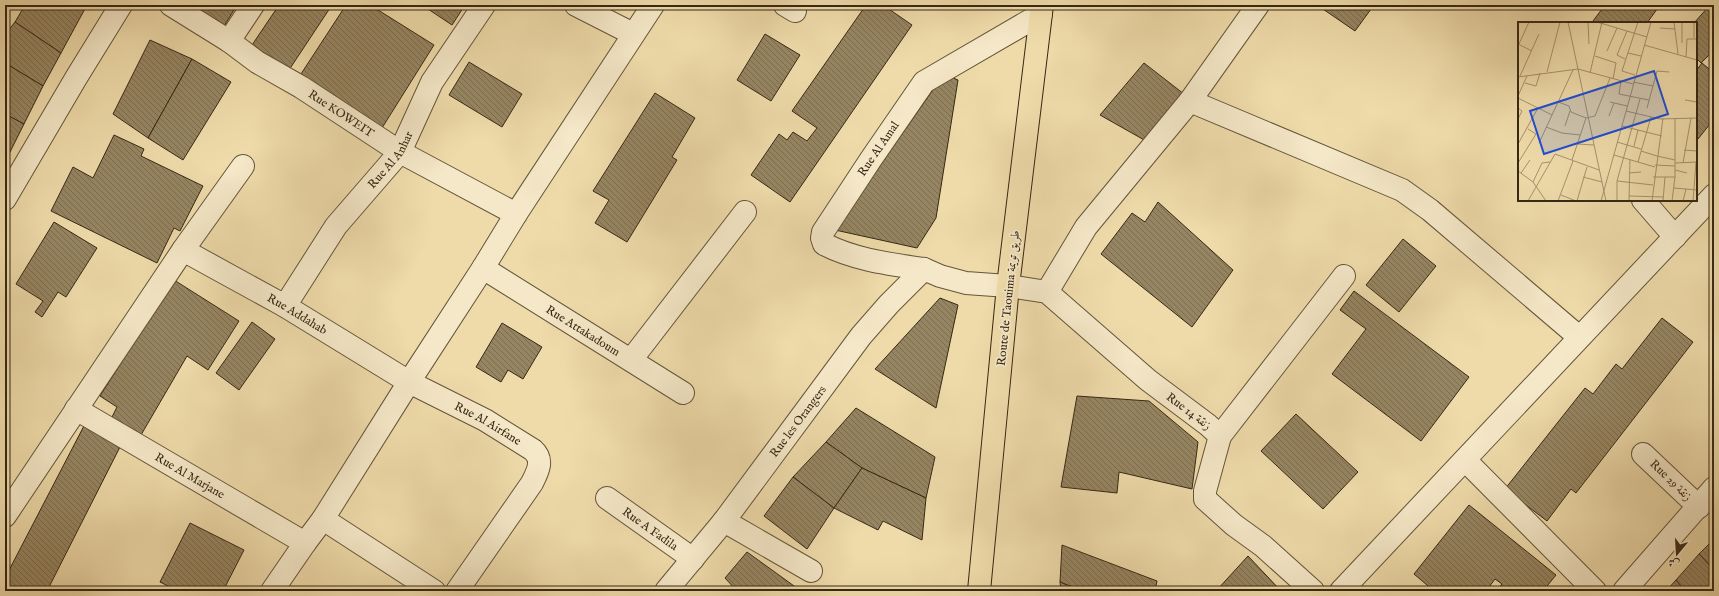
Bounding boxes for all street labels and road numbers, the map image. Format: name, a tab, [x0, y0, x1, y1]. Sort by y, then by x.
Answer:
street label: Rue KOWEIT	[305, 87, 377, 141]
street label: Rue Al Amal	[855, 118, 903, 179]
street label: Rue Al Anhar	[365, 128, 417, 192]
street label: Route de Taouima طريق تويمة	[994, 229, 1023, 367]
street label: Rue Addahab	[264, 291, 330, 338]
street label: Rue Attakadoum	[543, 302, 623, 360]
street label: Rue les Orangers	[767, 383, 830, 460]
street label: Rue 14 زنقة	[1163, 390, 1214, 433]
street label: Rue Al Airfane	[452, 399, 524, 449]
street label: Rue Al Marjane	[152, 450, 228, 503]
street label: Rue 29 زنقة	[1646, 457, 1695, 504]
street label: Rue A Fadila	[619, 504, 681, 554]

